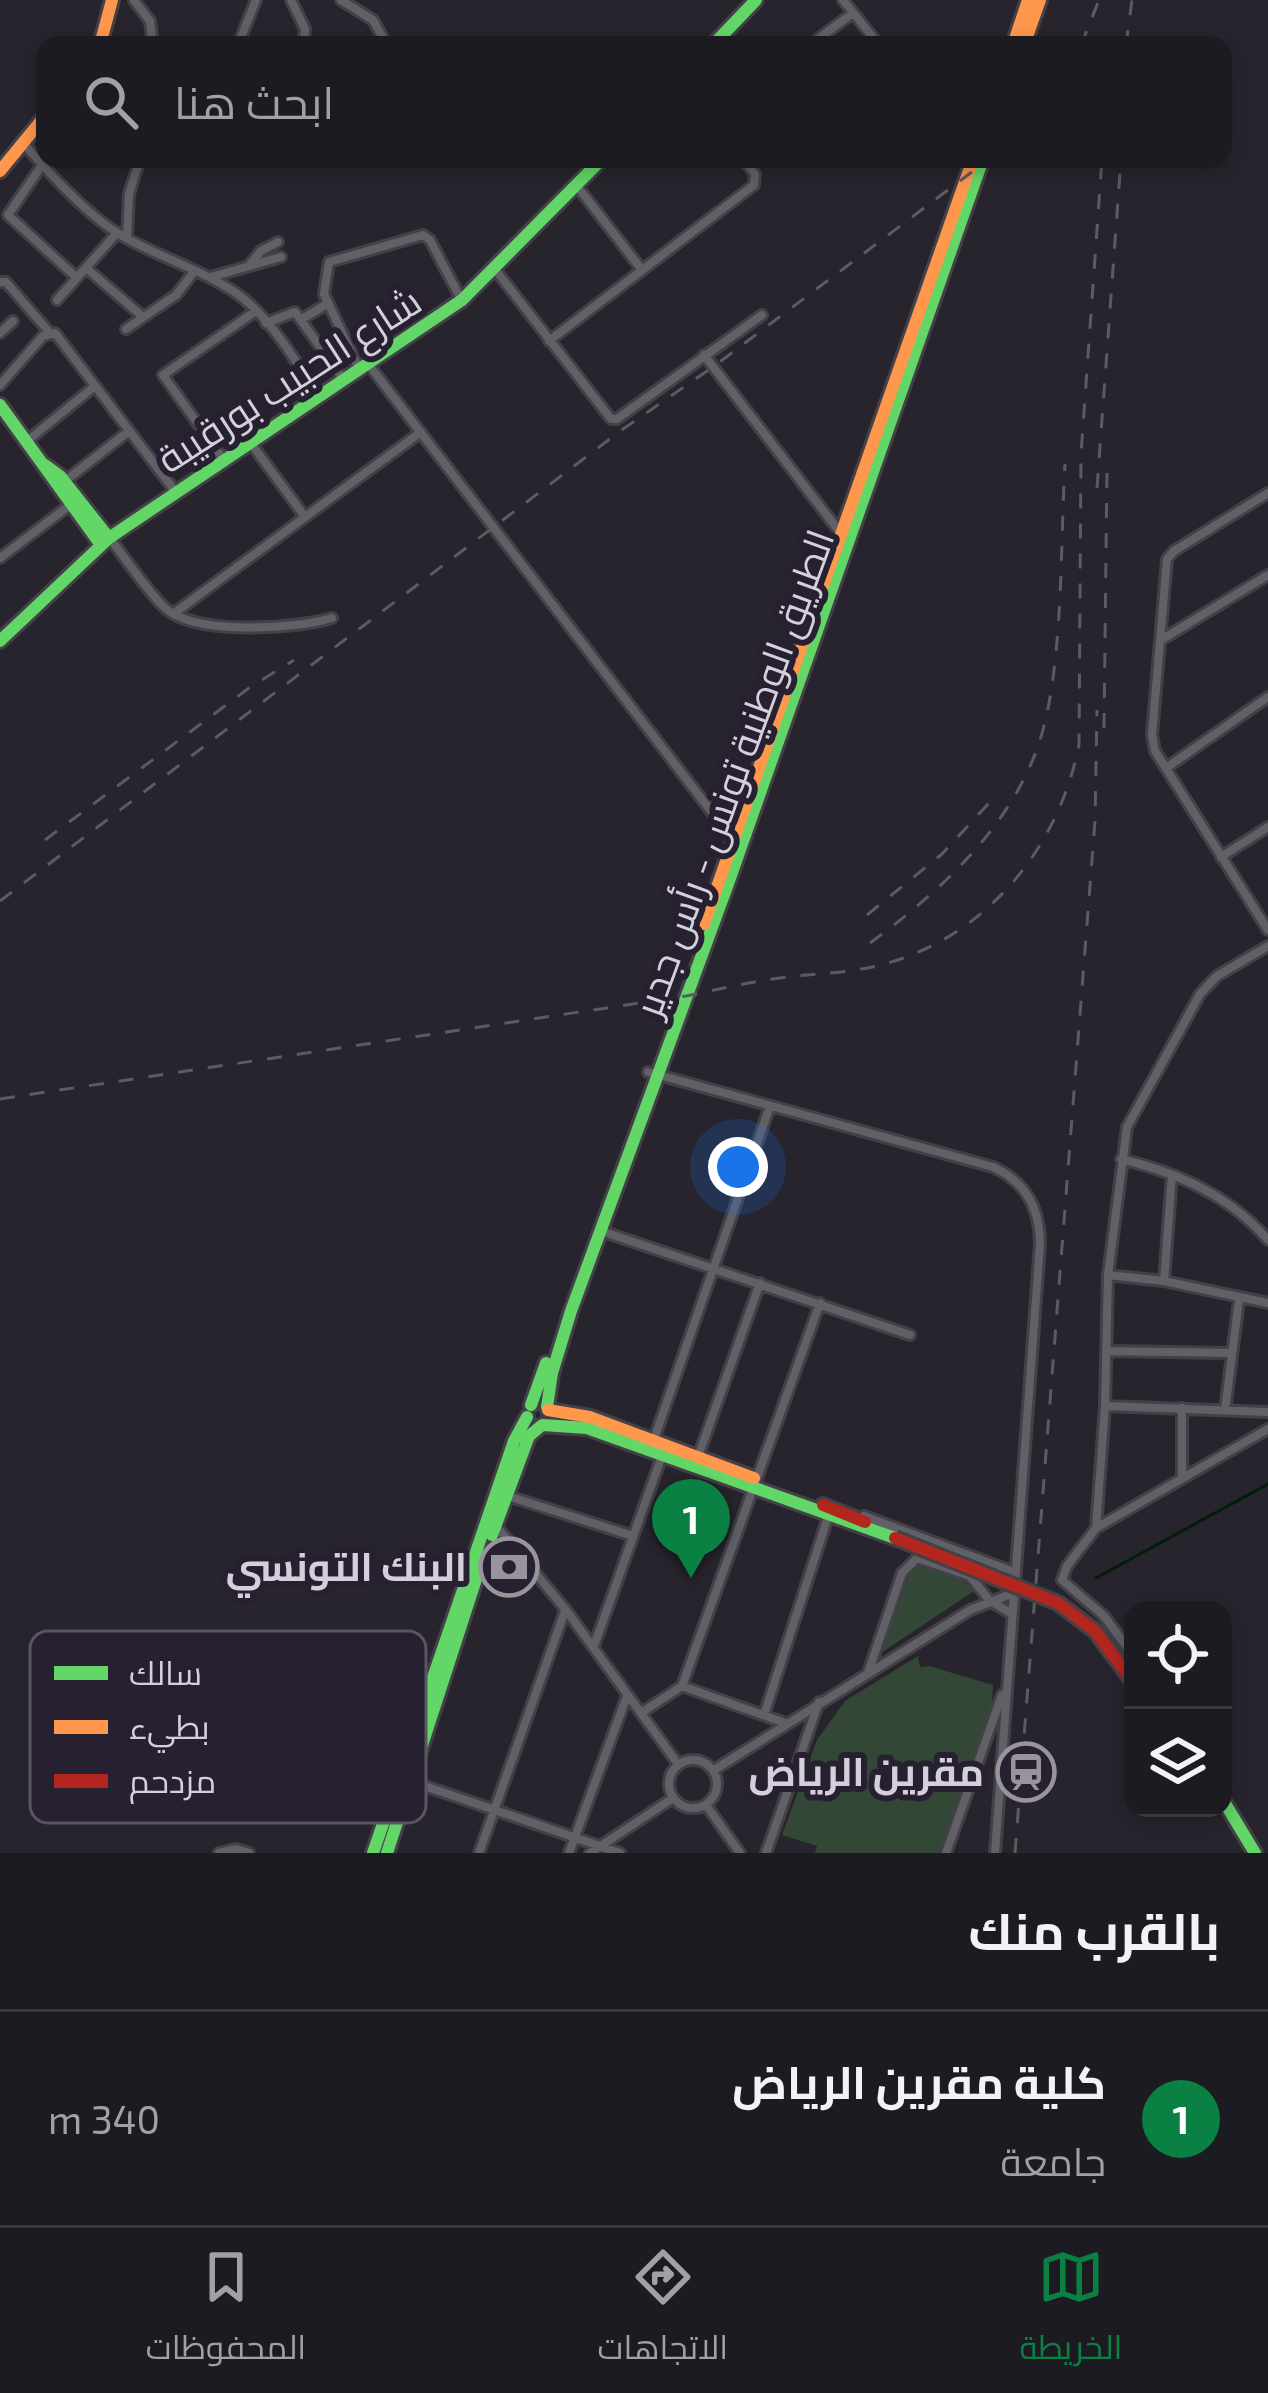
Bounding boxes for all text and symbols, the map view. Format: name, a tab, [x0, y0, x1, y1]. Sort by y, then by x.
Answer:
search box	[36, 36, 1232, 168]
icon: search	[78, 69, 144, 135]
text: ابحث هنا	[174, 74, 334, 128]
street label: شارع الحبيب بورقيبة	[148, 276, 432, 486]
street label: الطريق الوطنية تونس - رأس جدير	[622, 523, 845, 1025]
your location	[708, 1137, 768, 1197]
pin: 1	[652, 1479, 730, 1578]
bank icon: البنك التونسي	[478, 1536, 540, 1598]
place label: البنك التونسي	[226, 1542, 467, 1598]
map controls	[1124, 1601, 1232, 1817]
button: locate	[1124, 1601, 1232, 1709]
legend	[30, 1631, 426, 1823]
text: سالك	[129, 1652, 202, 1692]
text: بطيء	[129, 1706, 210, 1753]
button: layers	[1124, 1709, 1232, 1817]
station icon: مقرين الرياض	[995, 1741, 1057, 1803]
place label: مقرين الرياض	[748, 1747, 984, 1796]
text: مزدحم	[129, 1760, 216, 1804]
text: بالقرب منك	[968, 1899, 1220, 1960]
text: كلية مقرين الرياض	[732, 2054, 1106, 2108]
text: 340 m	[48, 2095, 160, 2142]
text: 1	[1173, 2095, 1189, 2142]
text: جامعة	[1000, 2137, 1106, 2184]
tab: المحفوظات	[146, 2244, 306, 2378]
tab: الاتجاهات	[598, 2244, 728, 2378]
tab: الخريطة	[1019, 2244, 1122, 2378]

